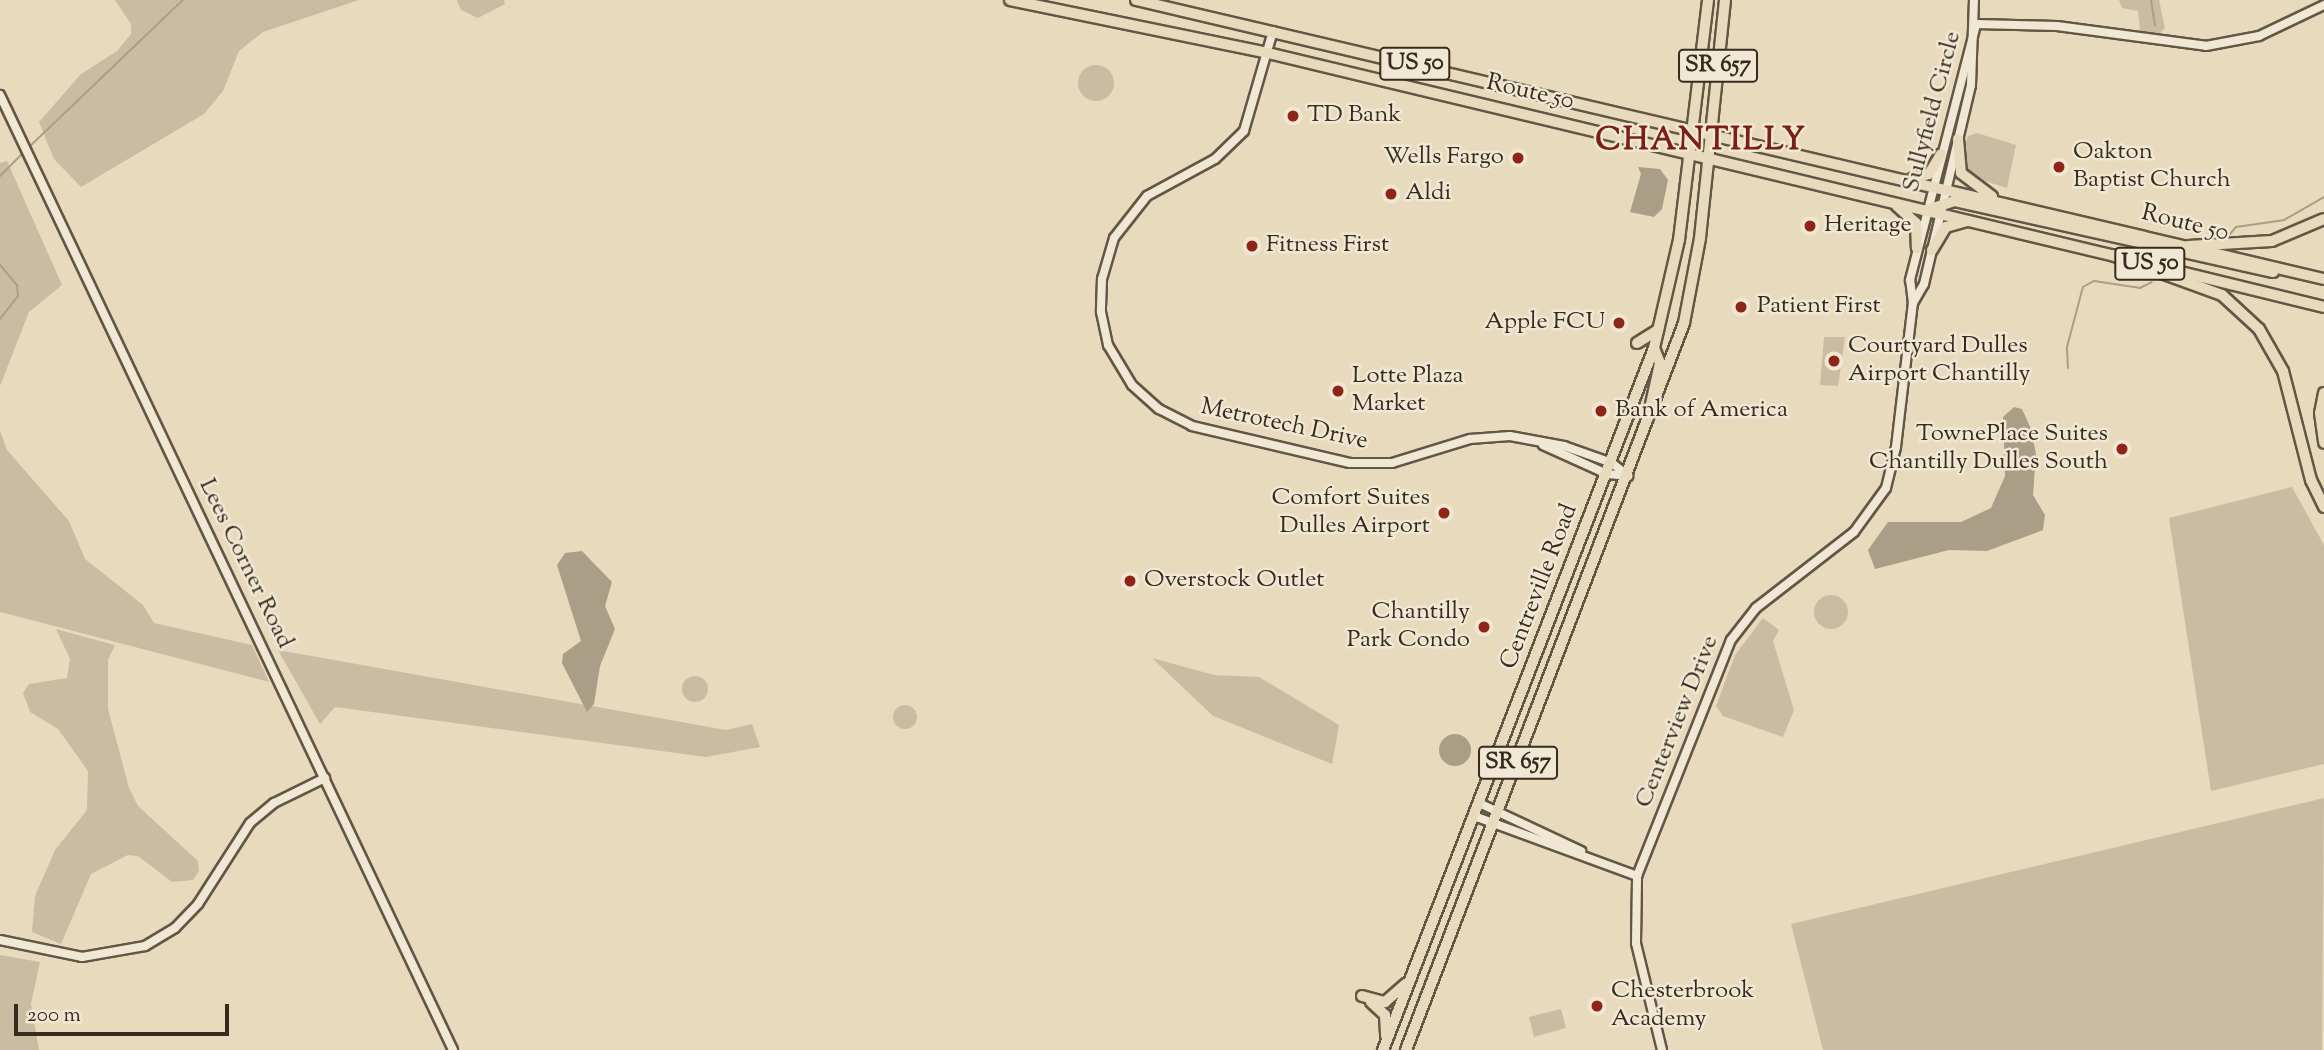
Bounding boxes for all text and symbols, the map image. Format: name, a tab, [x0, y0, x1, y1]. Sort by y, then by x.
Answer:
street label: Sullyfield Circle	[1898, 28, 1968, 196]
road number: US 50	[1378, 44, 1452, 83]
road number: SR 657	[1678, 46, 1758, 86]
street label: Route 50	[1483, 69, 1577, 117]
place label: TD Bank	[1307, 102, 1401, 130]
marker: TD Bank	[1285, 108, 1301, 124]
district label: CHANTILLY	[1596, 122, 1806, 160]
place label: Oakton Baptist Church	[2073, 139, 2231, 195]
place label: Wells Fargo	[1383, 144, 1504, 172]
marker: Wells Fargo	[1510, 150, 1526, 166]
marker: Oakton Baptist Church	[2051, 159, 2067, 175]
place label: Aldi	[1405, 180, 1451, 208]
marker: Aldi	[1383, 186, 1399, 202]
street label: Route 50	[2138, 199, 2232, 249]
place label: Heritage	[1824, 212, 1912, 240]
marker: Heritage	[1802, 218, 1818, 234]
place label: Fitness First	[1266, 232, 1389, 260]
marker: Fitness First	[1244, 238, 1260, 254]
road number: US 50	[2113, 244, 2187, 284]
place label: Patient First	[1757, 293, 1881, 321]
marker: Patient First	[1731, 297, 1751, 317]
place label: Apple FCU	[1484, 309, 1605, 337]
marker: Apple FCU	[1611, 315, 1627, 331]
place label: Courtyard Dulles Airport Chantilly	[1848, 333, 2031, 389]
marker: Courtyard Dulles Airport Chantilly	[1826, 353, 1842, 369]
place label: Lotte Plaza Market	[1352, 363, 1464, 419]
marker: Lotte Plaza Market	[1330, 383, 1346, 399]
street label: Metrotech Drive	[1198, 393, 1370, 457]
place label: Bank of America	[1615, 397, 1788, 425]
marker: Bank of America	[1593, 403, 1609, 419]
place label: TownePlace Suites Chantilly Dulles South	[1869, 421, 2108, 477]
marker: TownePlace Suites Chantilly Dulles South	[2114, 441, 2130, 457]
street label: Lees Corner Road	[191, 474, 299, 654]
place label: Comfort Suites Dulles Airport	[1271, 485, 1430, 541]
street label: Centreville Road	[1495, 500, 1585, 674]
marker: Comfort Suites Dulles Airport	[1436, 505, 1452, 521]
place label: Overstock Outlet	[1144, 567, 1324, 595]
marker: Overstock Outlet	[1122, 573, 1138, 589]
place label: Chantilly Park Condo	[1347, 599, 1470, 655]
marker: Chantilly Park Condo	[1476, 619, 1492, 635]
street label: Centerview Drive	[1630, 632, 1726, 812]
road number: SR 657	[1478, 744, 1558, 782]
place label: Chesterbrook Academy	[1611, 978, 1754, 1034]
scale bar	[18, 990, 233, 1034]
marker: Chesterbrook Academy	[1589, 998, 1605, 1014]
text: 200 m	[27, 1001, 81, 1031]

